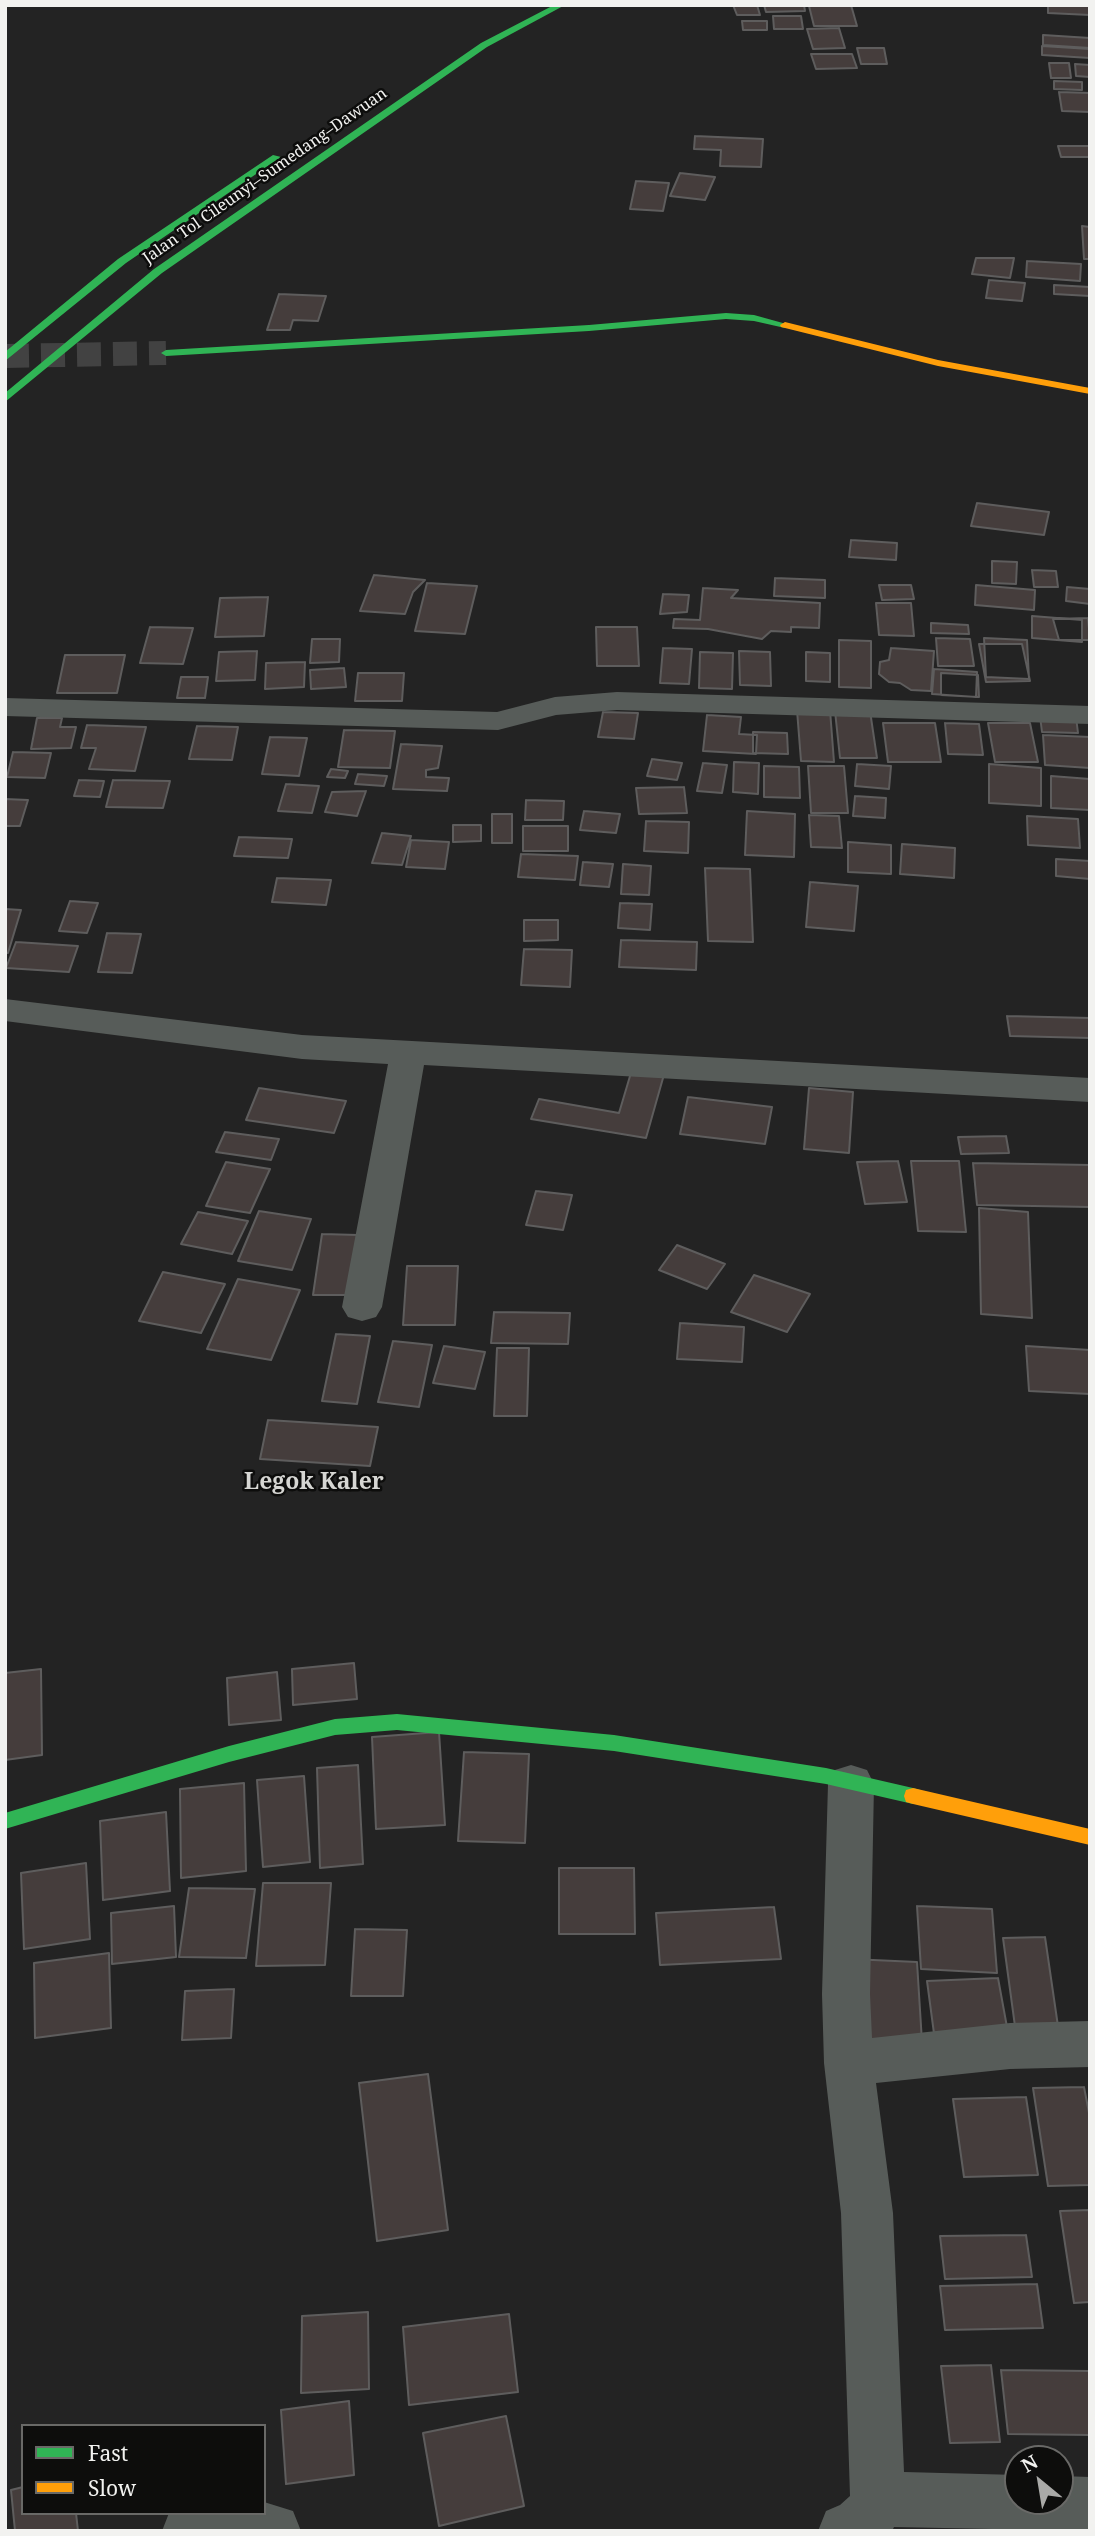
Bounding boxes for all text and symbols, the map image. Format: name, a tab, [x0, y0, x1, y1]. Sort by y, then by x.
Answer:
street label: Jalan Tol Cileunyi–Sumedang–Dawuan	[139, 84, 391, 268]
district label: Legok Kaler	[244, 1468, 384, 1496]
legend	[21, 2424, 266, 2515]
text: Fast	[88, 2439, 128, 2467]
north arrow	[1004, 2445, 1074, 2515]
text: N	[1017, 2449, 1042, 2479]
text: Slow	[88, 2474, 136, 2502]

